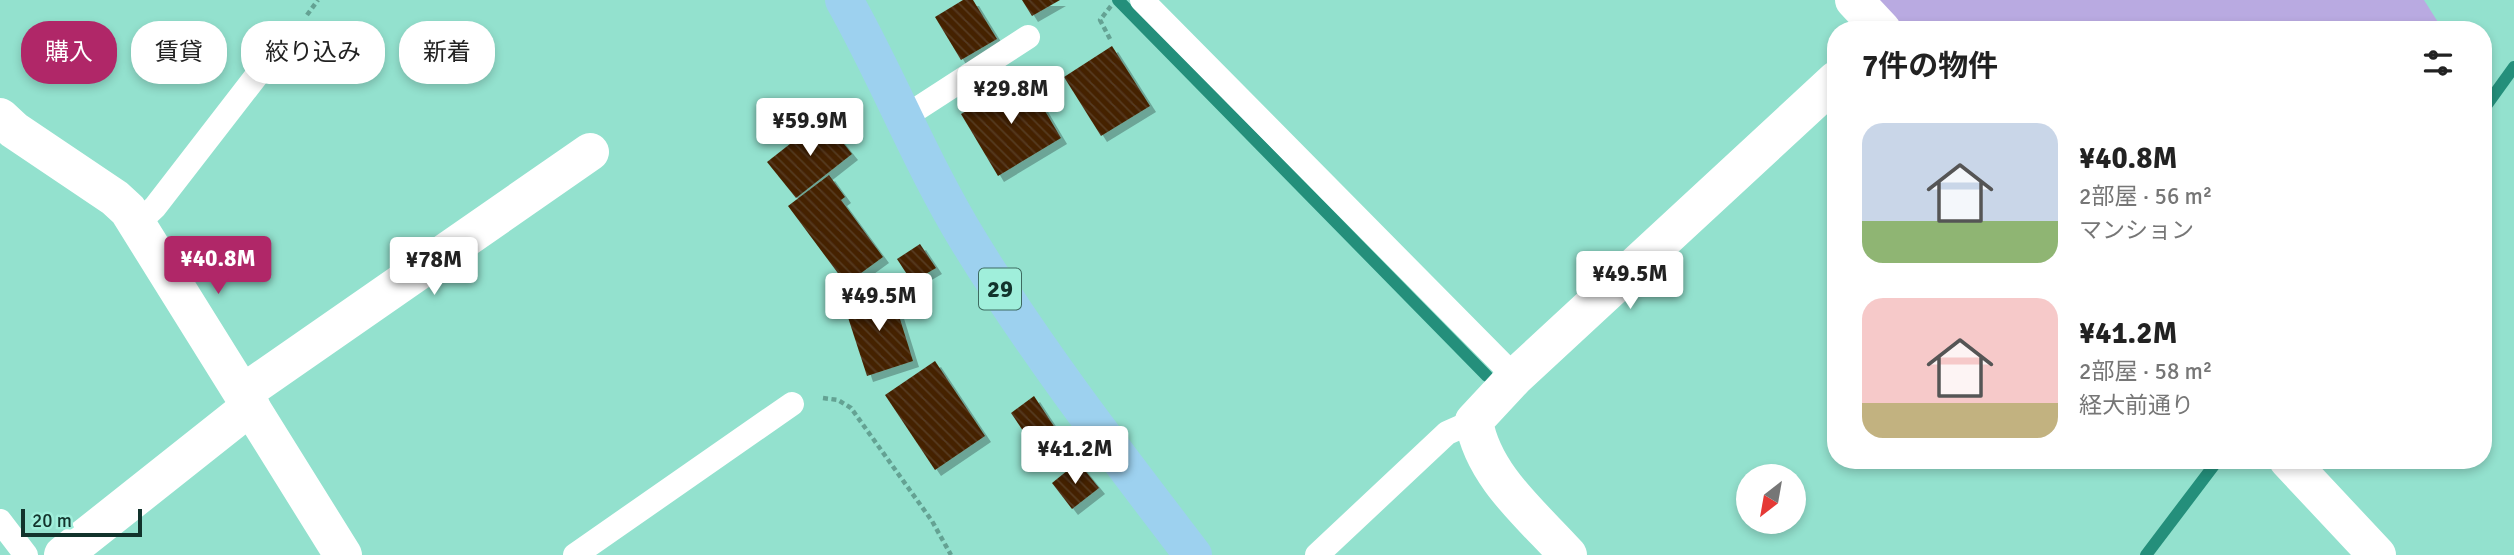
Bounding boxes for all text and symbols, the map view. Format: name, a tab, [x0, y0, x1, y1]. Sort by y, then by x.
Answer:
chip: 購入	[21, 21, 117, 84]
chip: 賃貸	[131, 21, 227, 84]
chip: 絞り込み	[241, 21, 385, 84]
chip: 新着	[399, 21, 495, 84]
icon: filters	[2419, 44, 2457, 82]
text: 7件の物件	[1862, 48, 1998, 85]
pin: ¥29.8M	[954, 66, 1068, 126]
text: ¥29.8M	[973, 74, 1049, 103]
pin: ¥59.9M	[753, 99, 867, 158]
text: ¥59.9M	[772, 106, 848, 135]
text: ¥40.8M	[2079, 140, 2177, 177]
icon: home	[1918, 151, 2002, 235]
text: 2部屋 · 56 m²	[2079, 182, 2212, 211]
text: マンション	[2079, 216, 2194, 245]
pin: ¥40.8M	[161, 236, 275, 296]
pin: ¥78M	[393, 238, 475, 297]
text: ¥40.8M	[180, 244, 256, 273]
text: ¥78M	[406, 245, 462, 274]
pin: ¥49.5M	[1573, 252, 1687, 311]
text: ¥49.5M	[1592, 259, 1668, 288]
road number: 29	[979, 268, 1021, 310]
pin: ¥49.5M	[822, 274, 936, 333]
text: ¥49.5M	[841, 281, 917, 310]
text: ¥41.2M	[2079, 315, 2177, 352]
icon: home	[1918, 326, 2002, 410]
text: 2部屋 · 58 m²	[2079, 357, 2212, 386]
text: 経大前通り	[2079, 391, 2194, 420]
pin: ¥41.2M	[1018, 426, 1132, 486]
text: ¥41.2M	[1037, 434, 1113, 463]
north arrow	[1736, 464, 1806, 534]
map controls	[1736, 464, 1806, 534]
scale bar	[21, 506, 142, 538]
text: 20 m	[32, 509, 72, 533]

